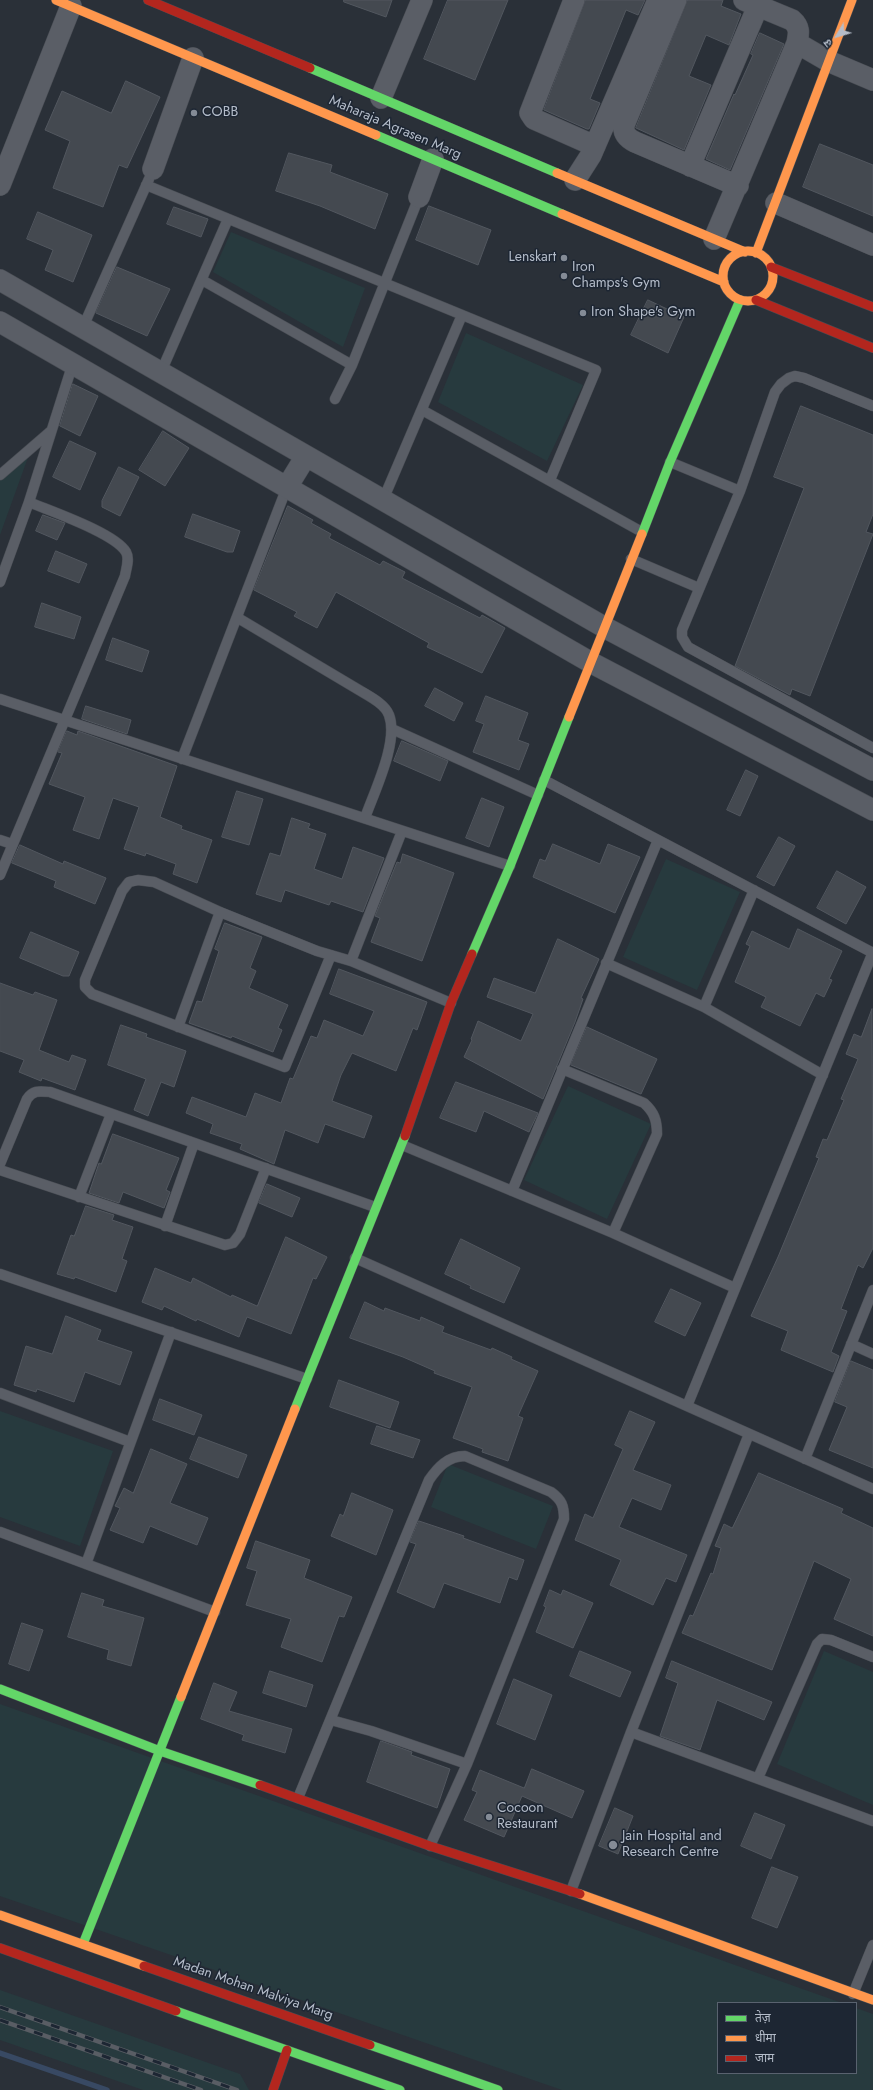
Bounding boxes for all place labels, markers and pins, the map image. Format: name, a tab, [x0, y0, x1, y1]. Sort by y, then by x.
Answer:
place label: COBB	[202, 105, 238, 121]
marker: COBB	[189, 108, 199, 118]
place label: Lenskart	[508, 250, 556, 266]
marker: Lenskart	[559, 253, 569, 263]
place label: Iron Champs's Gym	[572, 260, 660, 292]
marker: Iron Champs's Gym	[559, 271, 569, 281]
place label: Iron Shape's Gym	[591, 305, 695, 321]
marker: Iron Shape's Gym	[578, 308, 588, 318]
place label: Cocoon Restaurant	[497, 1801, 557, 1834]
marker: Cocoon Restaurant	[484, 1812, 494, 1822]
place label: Jain Hospital and Research Centre	[622, 1829, 722, 1862]
marker: Jain Hospital and Research Centre	[607, 1839, 619, 1851]

